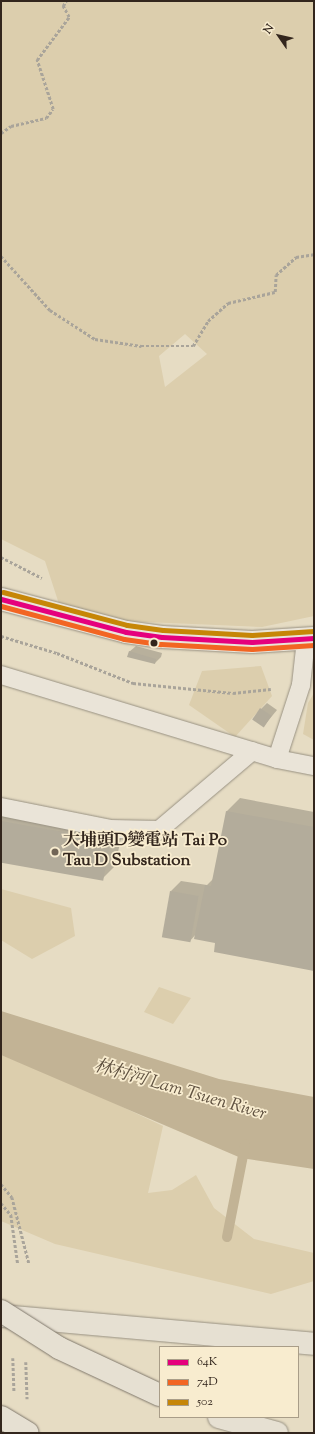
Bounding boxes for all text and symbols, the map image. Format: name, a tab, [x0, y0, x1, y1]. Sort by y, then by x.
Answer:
north arrow	[259, 16, 299, 56]
text: N	[260, 21, 278, 37]
unlabelled marker	[149, 638, 159, 648]
place label: 大埔頭D變電站 Tai Po Tau D Substation	[63, 832, 227, 872]
marker: 大埔頭D變電站 Tai Po Tau D Substation	[50, 847, 60, 857]
water label: 林村河 Lam Tsuen River	[91, 1056, 269, 1126]
legend	[159, 1346, 299, 1418]
text: 64K	[197, 1353, 217, 1371]
text: 74D	[197, 1373, 218, 1391]
text: 502	[197, 1393, 213, 1411]

